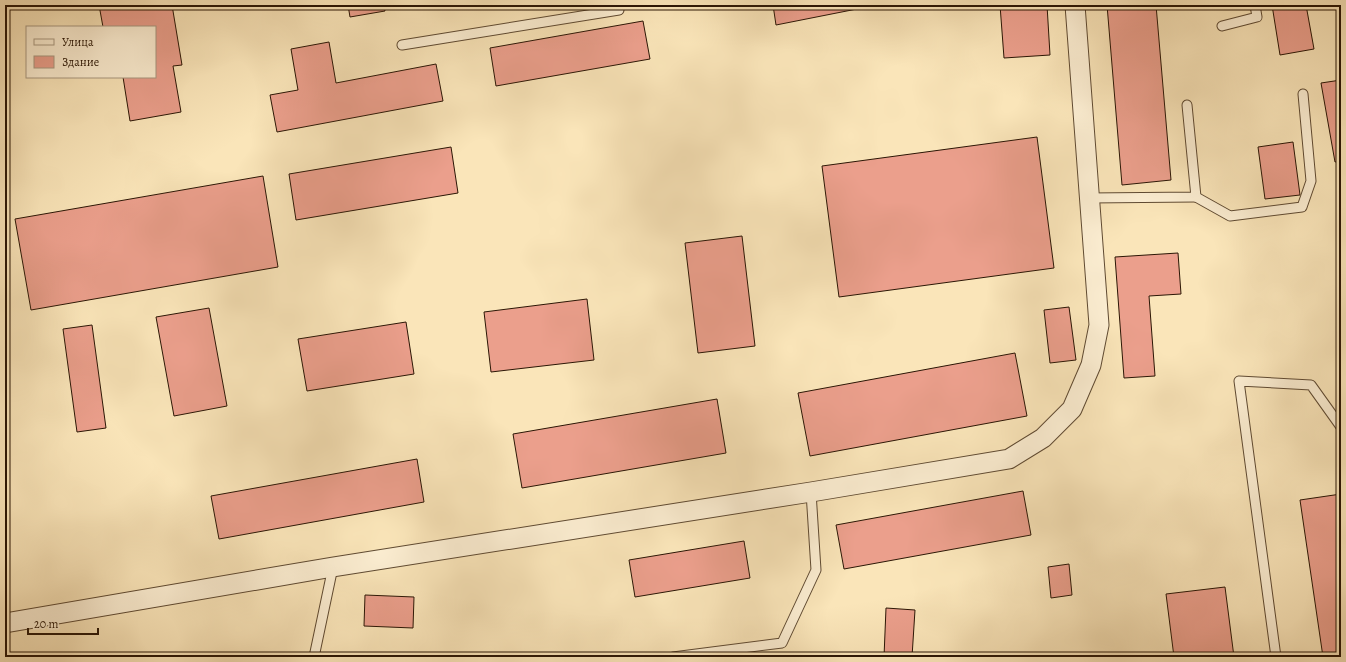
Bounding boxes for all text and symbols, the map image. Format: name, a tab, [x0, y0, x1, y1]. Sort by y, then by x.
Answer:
legend	[26, 26, 156, 78]
text: Улица	[62, 34, 94, 50]
text: Здание	[62, 54, 99, 70]
scale bar	[28, 610, 98, 636]
text: 20 m	[34, 616, 58, 632]

